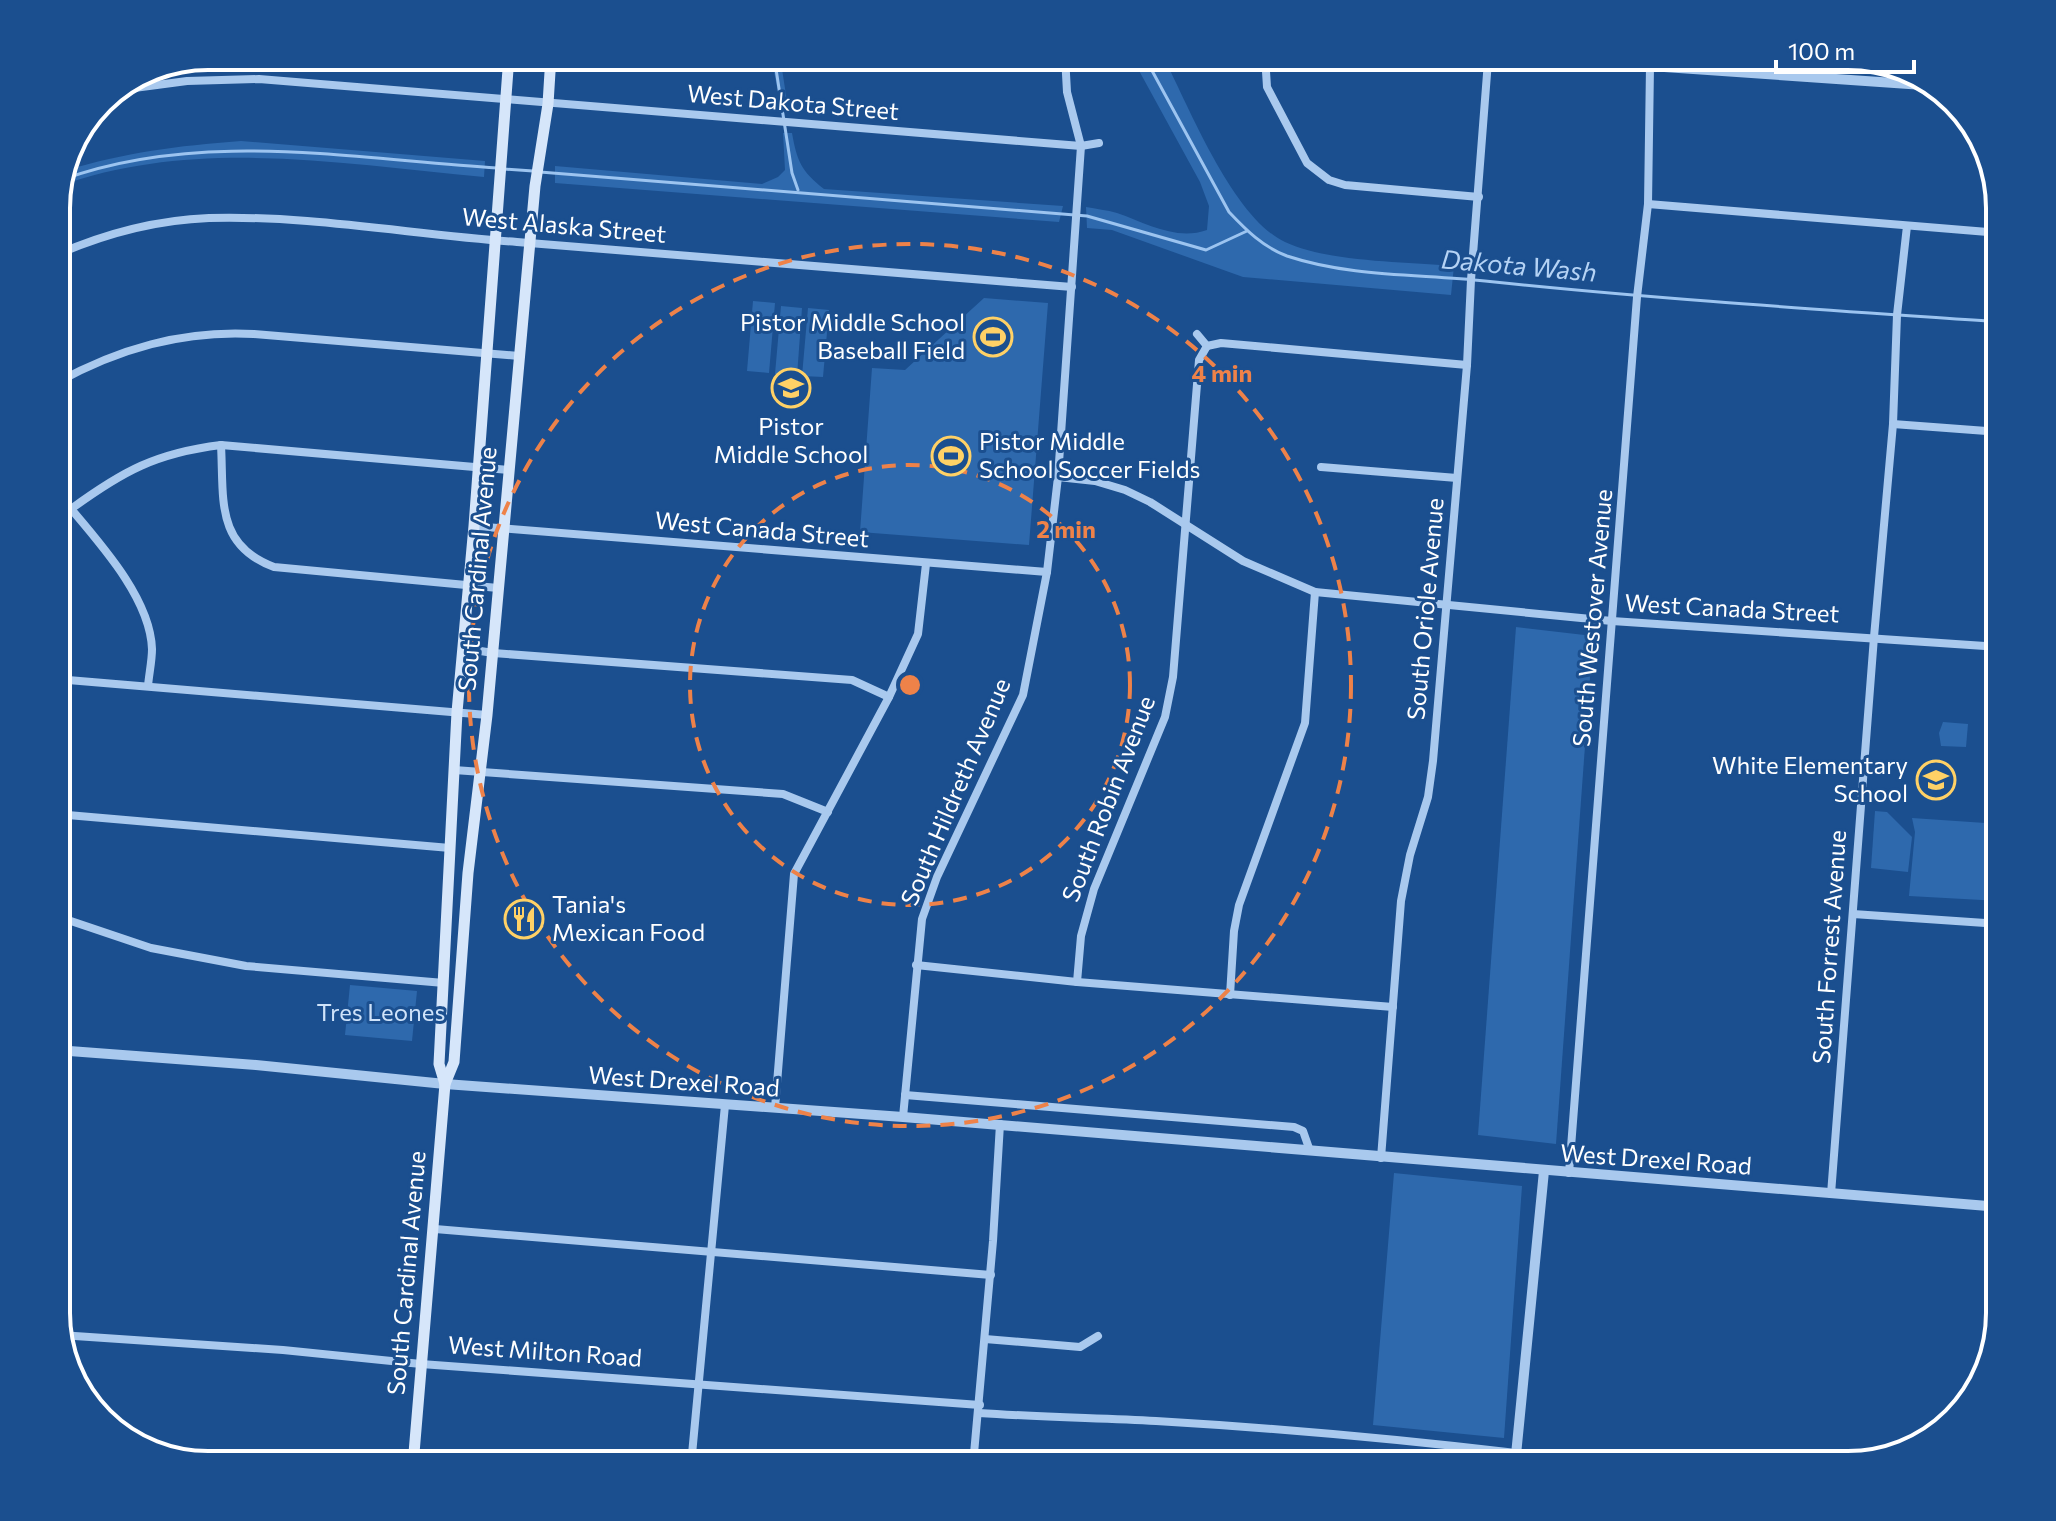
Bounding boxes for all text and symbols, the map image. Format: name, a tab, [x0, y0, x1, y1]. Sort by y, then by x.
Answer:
scale bar	[1776, 24, 1914, 74]
text: 100 m	[1788, 36, 1855, 65]
street label: West Dakota Street	[686, 78, 900, 125]
street label: West Alaska Street	[461, 201, 668, 248]
water label: Dakota Wash	[1440, 242, 1598, 287]
place label: Pistor Middle School Baseball Field	[740, 307, 965, 364]
sports icon: Pistor Middle School Baseball Field	[972, 316, 1014, 358]
text: 4 min	[1192, 358, 1252, 387]
school or university icon: Pistor Middle School	[770, 367, 812, 409]
place label: Pistor Middle School	[714, 411, 868, 468]
place label: Pistor Middle School Soccer Fields	[979, 426, 1201, 483]
sports icon: Pistor Middle School Soccer Fields	[930, 435, 972, 477]
street label: South Cardinal Avenue	[451, 445, 502, 692]
street label: South Westover Avenue	[1566, 488, 1617, 748]
street label: South Oriole Avenue	[1400, 496, 1449, 721]
street label: West Canada Street	[654, 505, 871, 552]
text: 2 min	[1036, 514, 1096, 543]
street label: West Canada Street	[1624, 587, 1840, 628]
centre of rings	[896, 671, 924, 699]
street label: South Hildreth Avenue	[894, 673, 1016, 909]
street label: South Robin Avenue	[1055, 691, 1160, 906]
place label: White Elementary School	[1712, 750, 1908, 807]
school or university icon: White Elementary School	[1915, 759, 1957, 801]
street label: South Forrest Avenue	[1806, 829, 1851, 1065]
place label: Tania's Mexican Food	[552, 889, 705, 946]
restaurant icon: Tania's Mexican Food	[503, 898, 545, 940]
park label: Tres Leones	[317, 997, 445, 1026]
street label: West Drexel Road	[587, 1059, 781, 1102]
street label: West Drexel Road	[1559, 1137, 1753, 1180]
street label: South Cardinal Avenue	[380, 1149, 431, 1396]
street label: West Milton Road	[447, 1329, 643, 1372]

